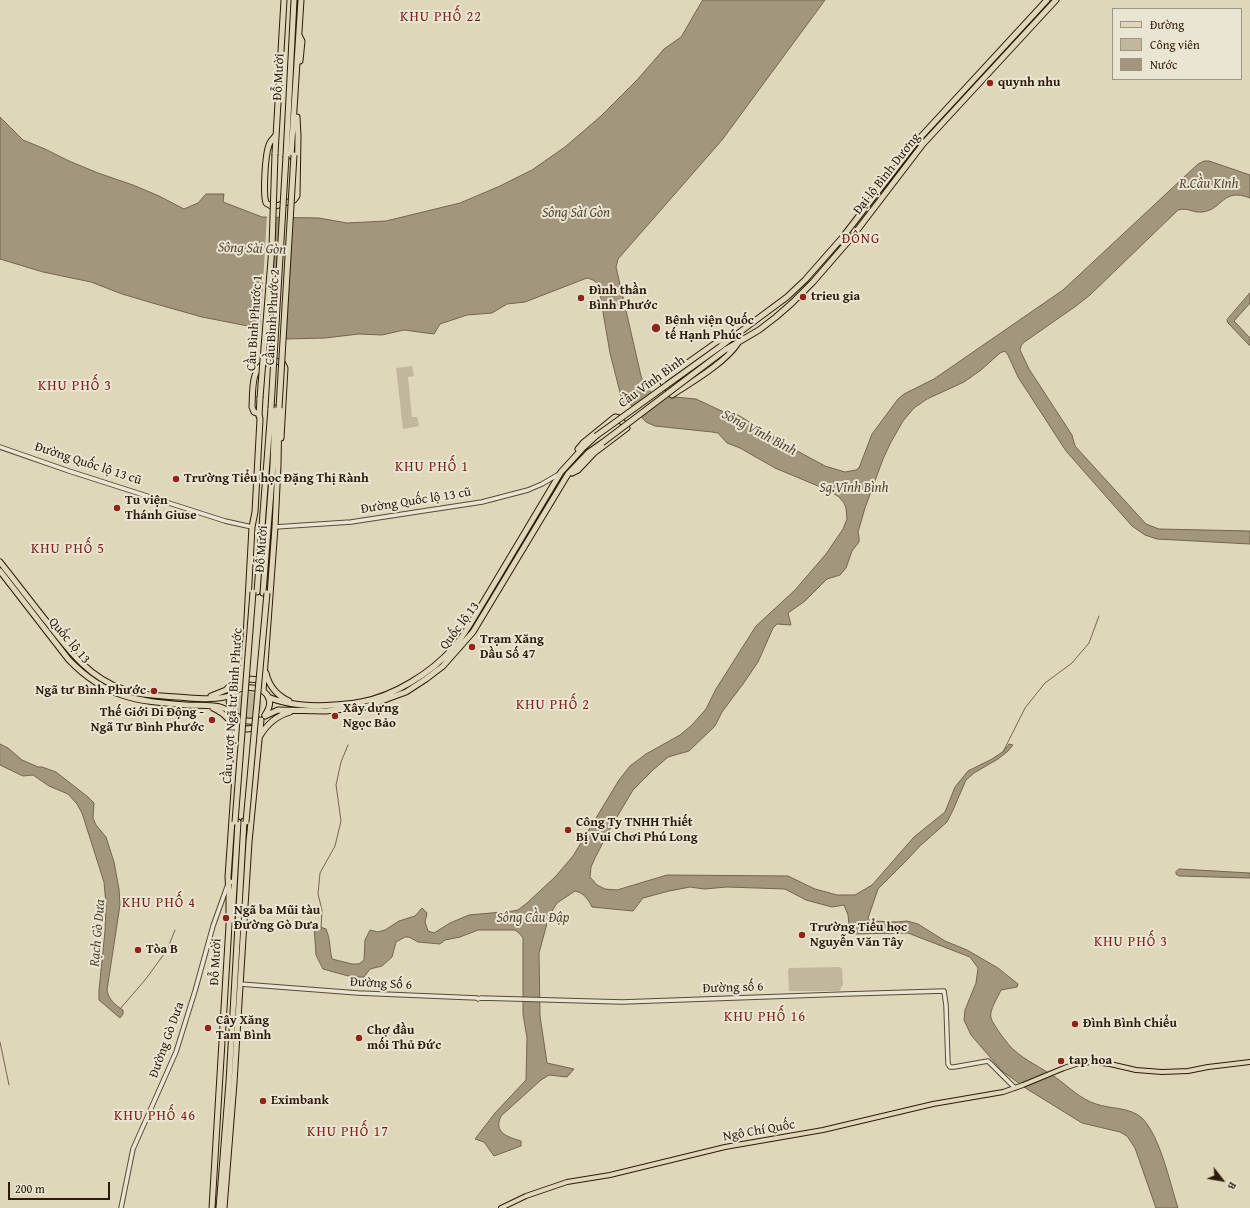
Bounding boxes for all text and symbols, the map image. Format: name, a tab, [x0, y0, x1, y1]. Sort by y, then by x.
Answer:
legend	[1112, 8, 1242, 80]
district label: KHU PHỐ 22	[400, 9, 482, 25]
text: Đường	[1150, 16, 1184, 33]
text: Công viên	[1150, 36, 1200, 53]
street label: Đỗ Mười	[270, 53, 288, 101]
text: Nước	[1150, 56, 1177, 73]
place label: quynh nhu	[998, 75, 1060, 91]
marker: quynh nhu	[985, 78, 995, 88]
street label: Đại lộ Bình Dương	[850, 130, 924, 218]
water label: R.Cầu Kinh	[1179, 176, 1239, 192]
water label: Sông Sài Gòn	[542, 205, 610, 221]
district label: ĐÔNG	[842, 231, 880, 247]
water label: Sông Sài Gòn	[218, 239, 286, 259]
street label: Cầu Bình Phước 2	[263, 269, 283, 365]
street label: Cầu Bình Phước 1	[244, 274, 266, 372]
place label: Đình thần Bình Phước	[589, 283, 657, 314]
place label: trieu gia	[811, 289, 860, 305]
marker: trieu gia	[798, 292, 808, 302]
marker: Đình thần Bình Phước	[576, 293, 586, 303]
place label: Bệnh viện Quốc tế Hạnh Phúc	[665, 313, 754, 344]
marker: Bệnh viện Quốc tế Hạnh Phúc	[650, 322, 662, 334]
street label: Cầu Vĩnh Bình	[616, 353, 688, 411]
district label: KHU PHỐ 3	[38, 378, 112, 394]
water label: Sông Vĩnh Bình	[719, 406, 799, 460]
street label: Đường Quốc lộ 13 cũ	[33, 439, 143, 489]
district label: KHU PHỐ 1	[395, 459, 469, 475]
place label: Trường Tiểu học Đặng Thị Rành	[184, 471, 369, 487]
marker: Trường Tiểu học Đặng Thị Rành	[171, 474, 181, 484]
water label: Sg.Vĩnh Bình	[819, 480, 889, 496]
street label: Đường Quốc lộ 13 cũ	[360, 485, 472, 517]
place label: Tu viện Thánh Giuse	[125, 493, 197, 524]
marker: Tu viện Thánh Giuse	[112, 503, 122, 513]
street label: Đỗ Mười	[253, 525, 271, 573]
district label: KHU PHỐ 5	[31, 541, 105, 557]
street label: Quốc lộ 13	[437, 599, 483, 653]
street label: Quốc lộ 13	[45, 615, 93, 667]
street label: Cầu vượt Ngã tư Bình Phước	[220, 628, 246, 784]
place label: Trạm Xăng Dầu Số 47	[480, 632, 544, 663]
marker: Trạm Xăng Dầu Số 47	[467, 642, 477, 652]
place label: Ngã tư Bình Phước	[36, 683, 146, 699]
marker: Ngã tư Bình Phước	[149, 686, 159, 696]
district label: KHU PHỐ 2	[516, 697, 590, 713]
place label: Xây dựng Ngọc Bảo	[343, 701, 399, 732]
place label: Thế Giới Di Động - Ngã Tư Bình Phước	[91, 705, 204, 736]
marker: Xây dựng Ngọc Bảo	[330, 711, 340, 721]
marker: Thế Giới Di Động - Ngã Tư Bình Phước	[207, 715, 217, 725]
place label: Công Ty TNHH Thiết Bị Vui Chơi Phú Long	[576, 815, 698, 846]
marker: Công Ty TNHH Thiết Bị Vui Chơi Phú Long	[563, 825, 573, 835]
district label: KHU PHỐ 4	[122, 895, 196, 911]
water label: Rạch Gò Dưa	[87, 899, 109, 967]
place label: Ngã ba Mũi tàu Đường Gò Dưa	[234, 903, 320, 934]
water label: Sông Cầu Đập	[497, 910, 569, 926]
marker: Ngã ba Mũi tàu Đường Gò Dưa	[221, 913, 231, 923]
place label: Trường Tiểu học Nguyễn Văn Tây	[810, 920, 907, 951]
marker: Trường Tiểu học Nguyễn Văn Tây	[797, 930, 807, 940]
district label: KHU PHỐ 3	[1094, 934, 1168, 950]
street label: Đỗ Mười	[207, 938, 225, 986]
place label: Tòa B	[146, 942, 178, 958]
marker: Tòa B	[133, 945, 143, 955]
street label: Đường Số 6	[350, 975, 412, 993]
street label: Đường số 6	[702, 979, 764, 997]
street label: Đường Gò Dưa	[146, 1000, 188, 1080]
district label: KHU PHỐ 16	[724, 1009, 806, 1025]
place label: Cây Xăng Tam Bình	[216, 1013, 271, 1044]
place label: Đình Bình Chiểu	[1083, 1016, 1177, 1032]
marker: Đình Bình Chiểu	[1070, 1019, 1080, 1029]
marker: Cây Xăng Tam Bình	[203, 1023, 213, 1033]
place label: Chợ đầu mối Thủ Đức	[367, 1023, 441, 1054]
marker: Chợ đầu mối Thủ Đức	[354, 1033, 364, 1043]
place label: tap hoa	[1069, 1053, 1112, 1069]
marker: tap hoa	[1056, 1056, 1066, 1066]
place label: Eximbank	[271, 1093, 329, 1109]
marker: Eximbank	[258, 1096, 268, 1106]
district label: KHU PHỐ 46	[114, 1108, 196, 1124]
street label: Ngô Chí Quốc	[722, 1117, 796, 1145]
district label: KHU PHỐ 17	[307, 1124, 389, 1140]
north arrow	[1202, 1160, 1242, 1200]
scale bar	[10, 1174, 112, 1200]
text: B	[1224, 1179, 1241, 1193]
text: 200 m	[15, 1180, 45, 1197]

